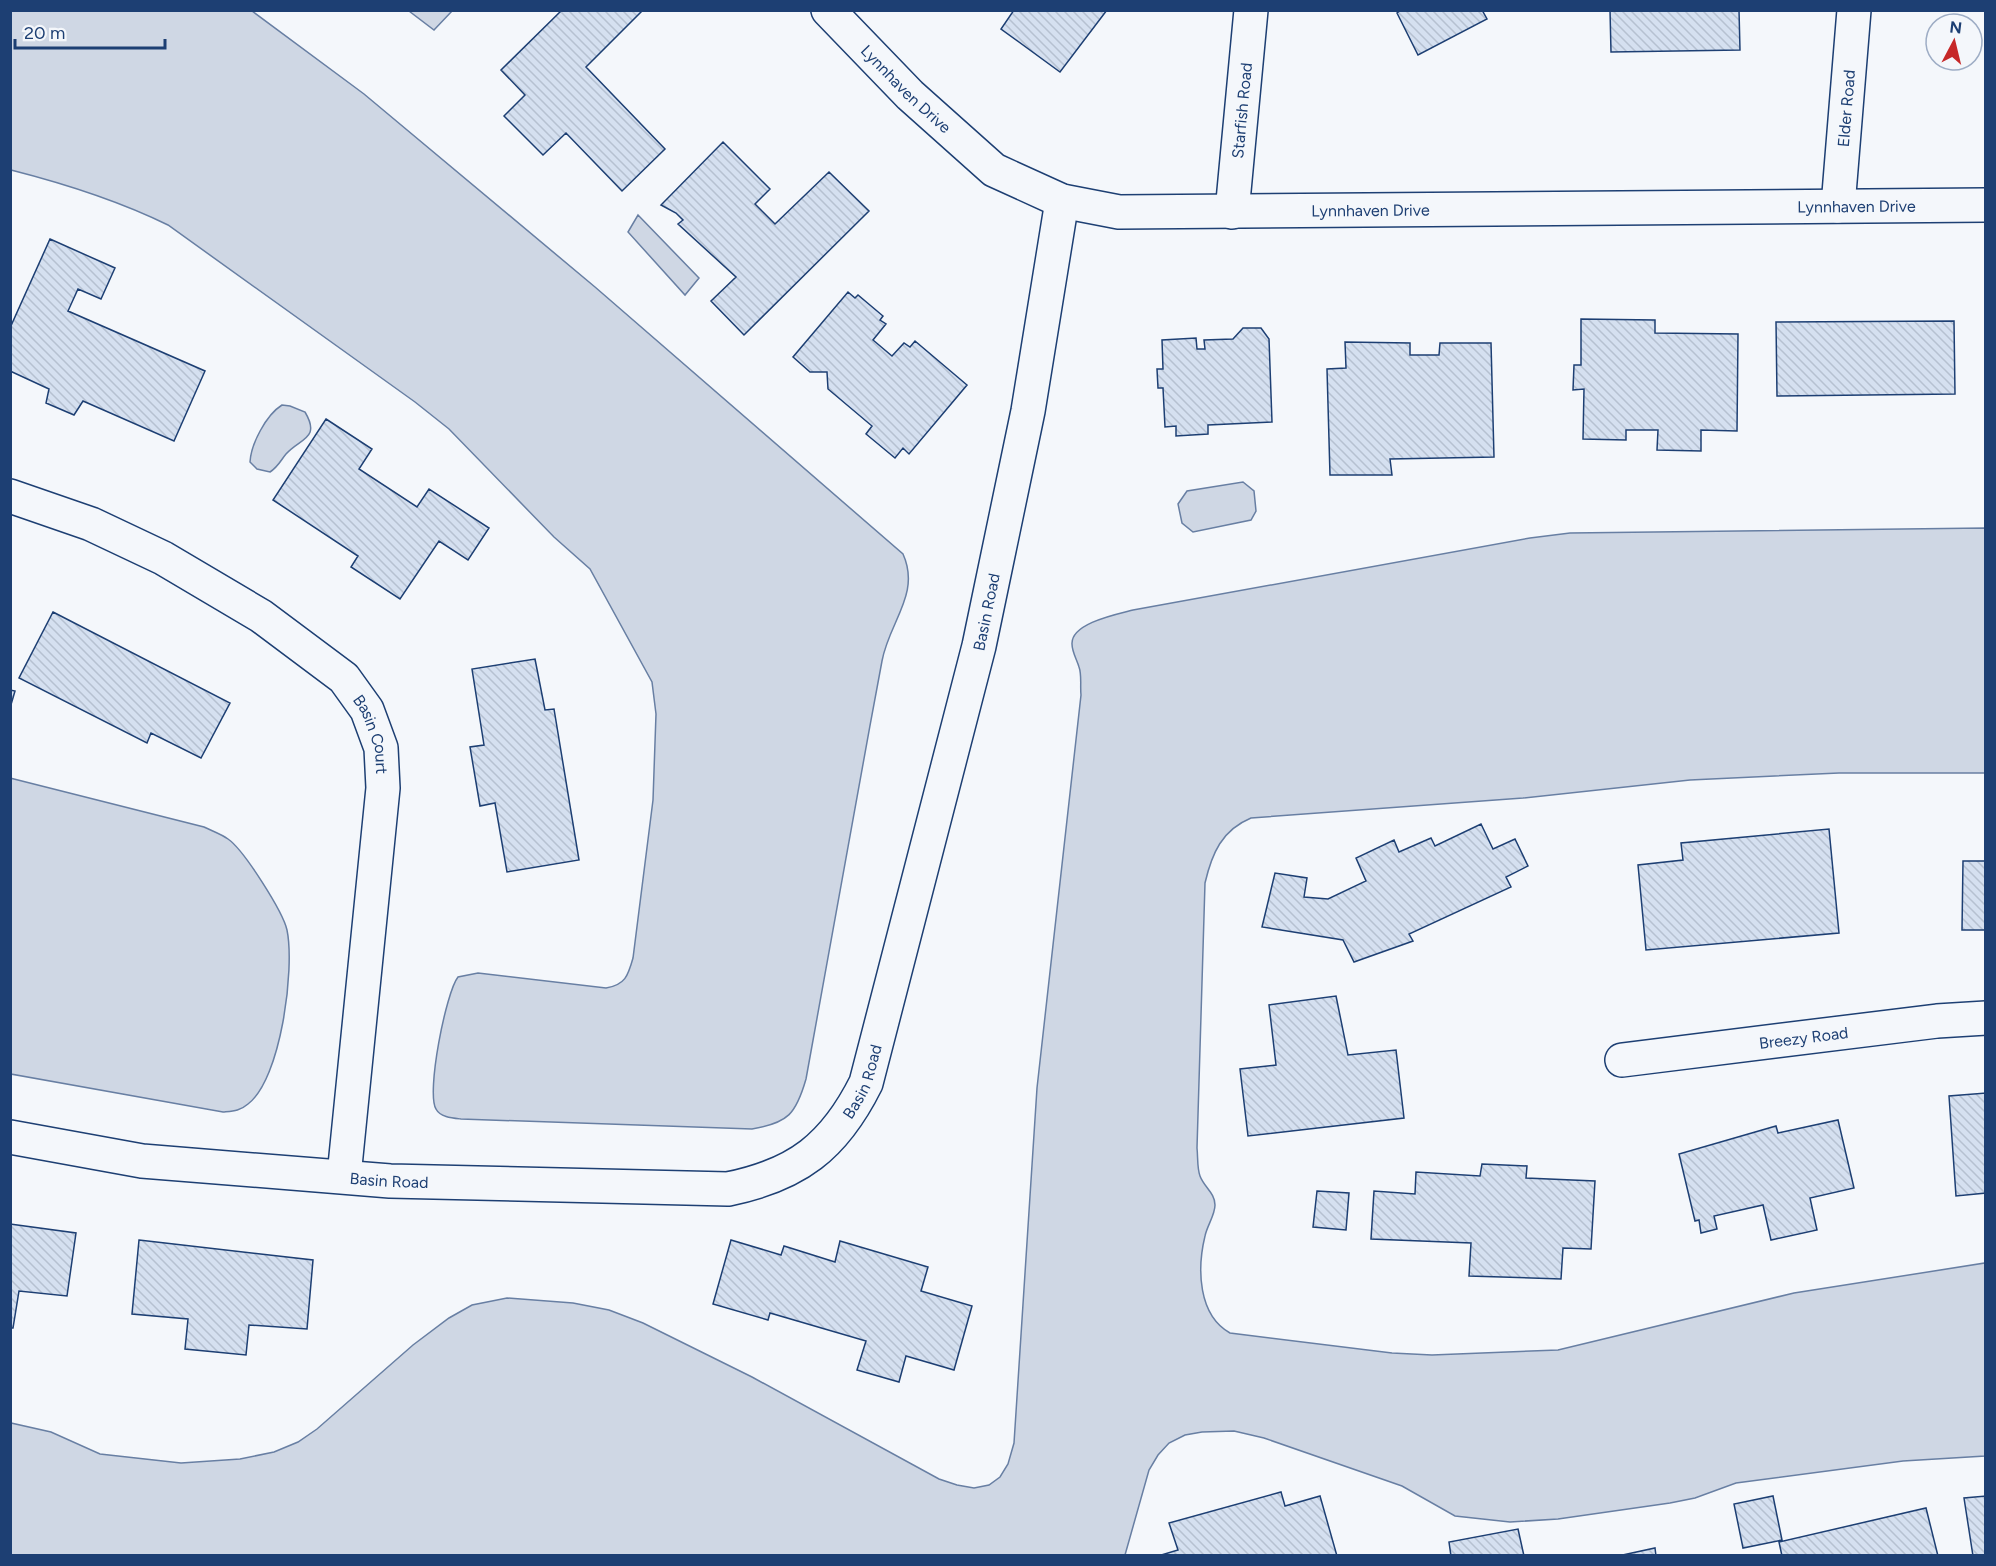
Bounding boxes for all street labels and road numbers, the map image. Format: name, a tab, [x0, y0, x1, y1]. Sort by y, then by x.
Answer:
street label: Lynnhaven Drive	[857, 41, 955, 137]
street label: Starfish Road	[1228, 62, 1256, 159]
street label: Elder Road	[1833, 69, 1859, 148]
street label: Lynnhaven Drive	[1797, 196, 1916, 216]
street label: Lynnhaven Drive	[1311, 200, 1430, 220]
street label: Basin Road	[969, 571, 1003, 652]
street label: Basin Court	[349, 691, 392, 774]
street label: Breezy Road	[1758, 1023, 1849, 1052]
street label: Basin Road	[838, 1042, 885, 1122]
street label: Basin Road	[349, 1168, 429, 1191]

